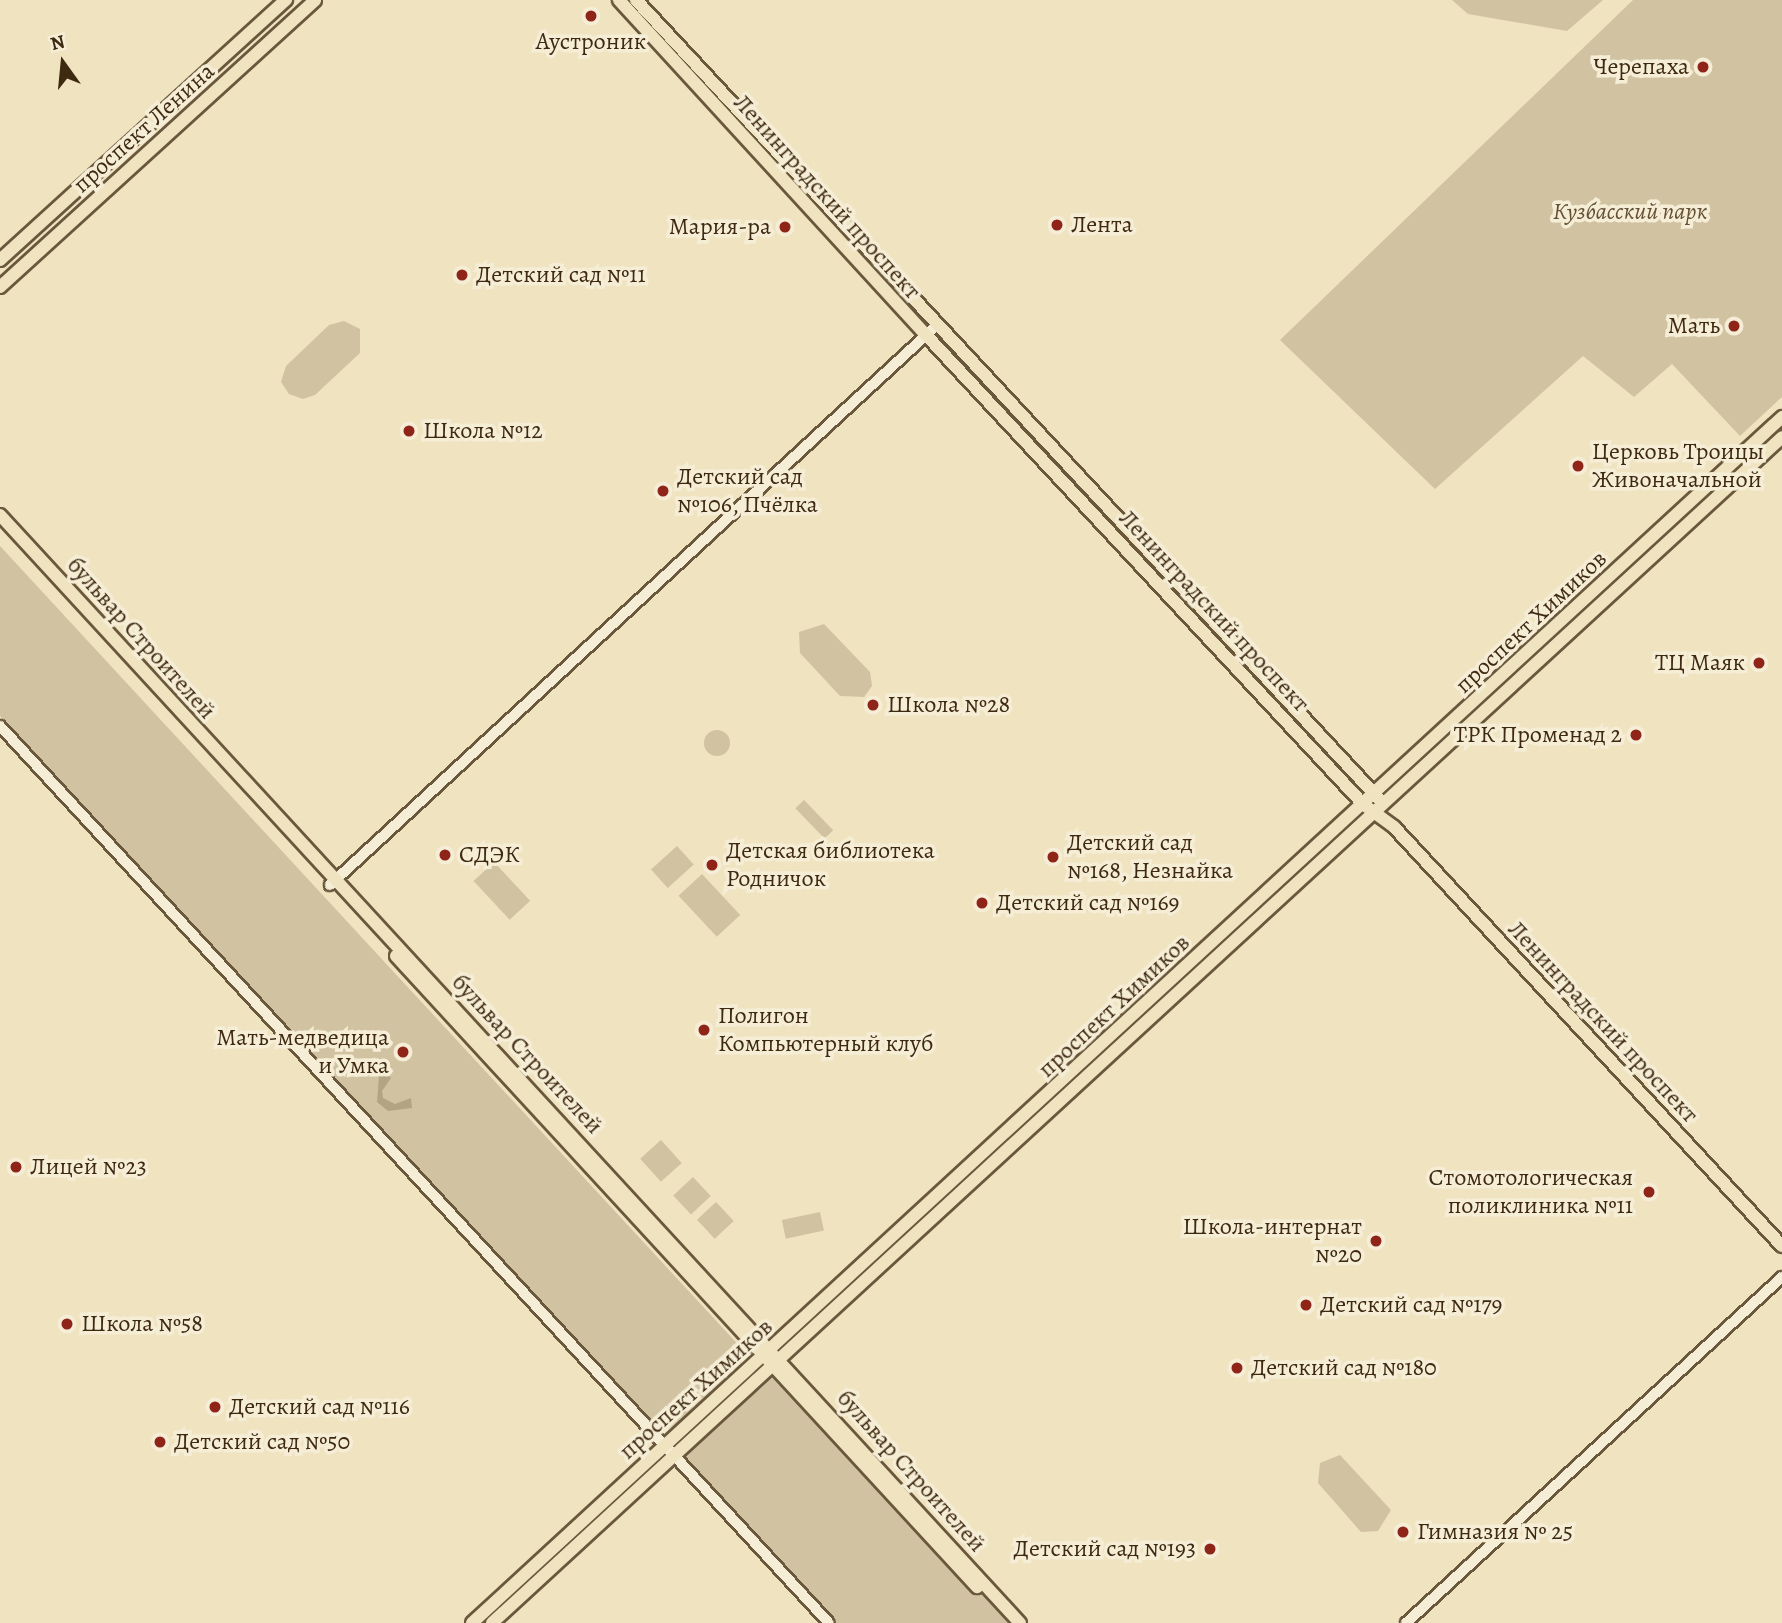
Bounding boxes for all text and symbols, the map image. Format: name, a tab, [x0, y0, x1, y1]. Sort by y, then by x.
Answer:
marker: Аустроник	[583, 8, 599, 24]
north arrow	[28, 28, 98, 98]
text: N	[48, 28, 68, 57]
place label: Аустроник	[536, 28, 646, 56]
place label: Черепаха	[1594, 53, 1689, 81]
street label: проспект Ленина	[67, 57, 221, 199]
marker: Черепаха	[1695, 59, 1711, 75]
street label: Ленинградский проспект	[727, 89, 927, 305]
park label: Кузбасский парк	[1553, 198, 1707, 226]
place label: Лента	[1071, 211, 1133, 239]
place label: Мария-ра	[669, 213, 771, 241]
marker: Лента	[1049, 217, 1065, 233]
marker: Мария-ра	[777, 219, 793, 235]
place label: Детский сад №11	[476, 261, 646, 289]
marker: Детский сад №11	[454, 267, 470, 283]
place label: Мать	[1668, 312, 1720, 340]
marker: Мать	[1726, 318, 1742, 334]
place label: Школа №12	[423, 417, 543, 445]
marker: Школа №12	[401, 423, 417, 439]
place label: Церковь Троицы Живоначальной	[1592, 438, 1764, 494]
marker: Церковь Троицы Живоначальной	[1570, 458, 1586, 474]
place label: Детский сад №106, Пчёлка	[677, 463, 818, 519]
marker: Детский сад №106, Пчёлка	[655, 483, 671, 499]
street label: Ленинградский проспект	[1113, 504, 1315, 718]
street label: проспект Химиков	[1449, 544, 1613, 700]
street label: бульвар Строителей	[61, 551, 221, 725]
place label: ТЦ Маяк	[1655, 649, 1745, 677]
marker: ТЦ Маяк	[1751, 655, 1767, 671]
place label: Школа №28	[887, 691, 1010, 719]
marker: Школа №28	[865, 697, 881, 713]
place label: ТРК Променад 2	[1454, 721, 1622, 749]
marker: ТРК Променад 2	[1628, 727, 1644, 743]
place label: Детский сад №168, Незнайка	[1067, 829, 1234, 885]
place label: Детская библиотека Родничок	[726, 837, 935, 893]
place label: СДЭК	[459, 841, 519, 869]
marker: СДЭК	[437, 847, 453, 863]
marker: Детский сад №168, Незнайка	[1045, 849, 1061, 865]
marker: Детская библиотека Родничок	[704, 857, 720, 873]
place label: Детский сад №169	[996, 889, 1179, 917]
marker: Детский сад №169	[974, 895, 990, 911]
street label: Ленинградский проспект	[1502, 915, 1704, 1129]
street label: проспект Химиков	[1032, 928, 1196, 1084]
street label: бульвар Строителей	[445, 968, 609, 1140]
place label: Полигон Компьютерный клуб	[718, 1002, 933, 1058]
marker: Полигон Компьютерный клуб	[696, 1022, 712, 1038]
place label: Мать-медведица и Умка	[216, 1024, 389, 1080]
marker: Мать-медведица и Умка	[395, 1044, 411, 1060]
place label: Лицей №23	[30, 1153, 147, 1181]
marker: Лицей №23	[8, 1159, 24, 1175]
place label: Стомотологическая поликлиника №11	[1429, 1164, 1633, 1220]
marker: Стомотологическая поликлиника №11	[1639, 1182, 1659, 1202]
place label: Школа-интернат №20	[1183, 1213, 1362, 1269]
marker: Школа-интернат №20	[1368, 1233, 1384, 1249]
place label: Детский сад №179	[1320, 1291, 1502, 1319]
marker: Детский сад №179	[1298, 1297, 1314, 1313]
place label: Школа №58	[81, 1310, 203, 1338]
street label: проспект Химиков	[613, 1312, 779, 1466]
marker: Школа №58	[59, 1316, 75, 1332]
place label: Детский сад №180	[1251, 1354, 1437, 1382]
marker: Детский сад №180	[1229, 1360, 1245, 1376]
street label: бульвар Строителей	[831, 1384, 991, 1558]
place label: Детский сад №116	[229, 1393, 410, 1421]
marker: Детский сад №116	[207, 1399, 223, 1415]
place label: Детский сад №50	[174, 1428, 350, 1456]
marker: Детский сад №50	[152, 1434, 168, 1450]
place label: Гимназия № 25	[1417, 1518, 1573, 1546]
marker: Гимназия № 25	[1395, 1524, 1411, 1540]
place label: Детский сад №193	[1014, 1535, 1196, 1563]
marker: Детский сад №193	[1202, 1541, 1218, 1557]

